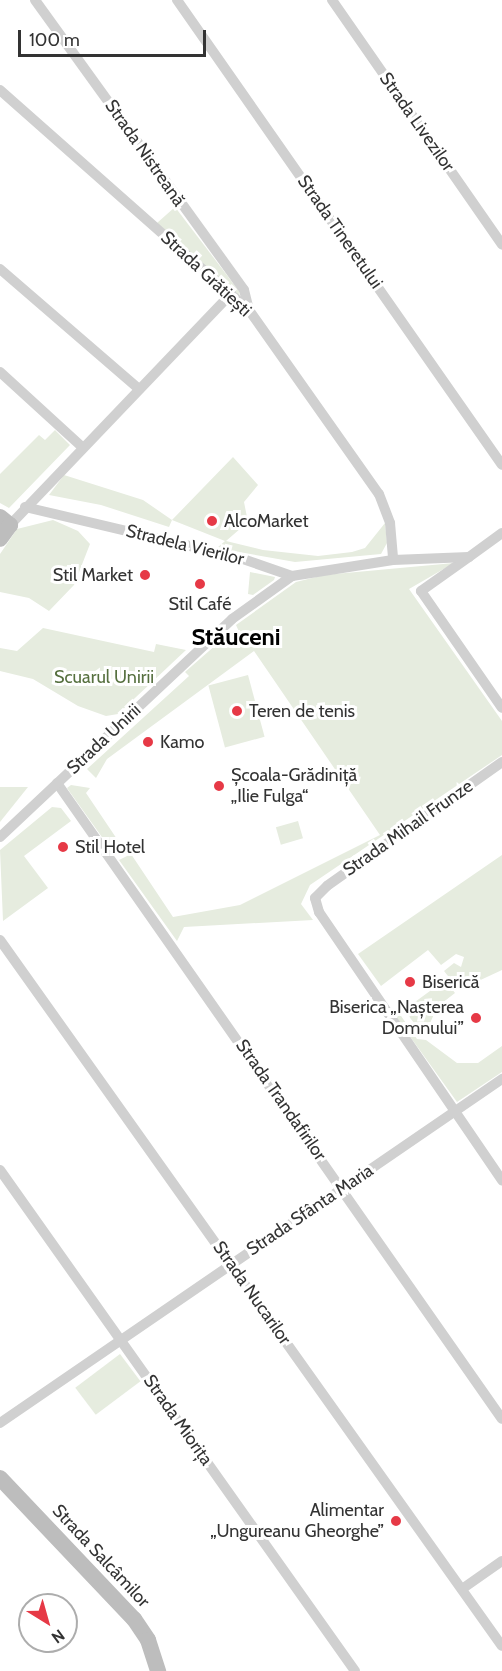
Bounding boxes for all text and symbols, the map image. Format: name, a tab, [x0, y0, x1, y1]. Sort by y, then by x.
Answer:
scale bar	[21, 18, 208, 56]
text: 100 m	[29, 29, 80, 51]
street label: Strada Livezilor	[375, 68, 459, 176]
street label: Strada Nistreană	[100, 96, 190, 210]
street label: Strada Tineretului	[293, 171, 387, 293]
street label: Strada Grătiești	[156, 227, 256, 321]
place label: AlcoMarket	[224, 510, 309, 532]
marker: AlcoMarket	[205, 514, 219, 528]
street label: Stradela Vierilor	[124, 520, 246, 570]
place label: Stil Market	[53, 564, 133, 586]
marker: Stil Market	[138, 568, 152, 582]
marker: Stil Café	[193, 577, 207, 591]
place label: Stil Café	[168, 593, 232, 615]
district label: Stăuceni	[191, 623, 281, 651]
park label: Scuarul Unirii	[54, 666, 154, 688]
street label: Strada Unirii	[63, 699, 145, 779]
place label: Teren de tenis	[249, 700, 355, 722]
marker: Teren de tenis	[230, 704, 244, 718]
place label: Kamo	[160, 731, 205, 753]
marker: Kamo	[141, 735, 155, 749]
place label: Școala-Grădiniță „Ilie Fulga“	[231, 765, 357, 808]
street label: Strada Mihail Frunze	[339, 775, 477, 881]
marker: Școala-Grădiniță „Ilie Fulga“	[212, 779, 226, 793]
place label: Stil Hotel	[75, 836, 145, 858]
marker: Stil Hotel	[56, 840, 70, 854]
place label: Biserică	[422, 971, 479, 993]
marker: Biserică	[403, 975, 417, 989]
place label: Biserica „Nașterea Domnului”	[329, 997, 464, 1040]
marker: Biserica „Nașterea Domnului”	[469, 1011, 483, 1025]
street label: Strada Trandafirilor	[231, 1035, 331, 1165]
street label: Strada Sfânta Maria	[243, 1160, 377, 1260]
street label: Strada Nucarilor	[208, 1237, 296, 1349]
street label: Strada Miorița	[139, 1371, 217, 1469]
street label: Strada Salcâmilor	[48, 1500, 154, 1612]
place label: Alimentar „Ungureanu Gheorghe”	[210, 1500, 384, 1543]
marker: Alimentar „Ungureanu Gheorghe”	[389, 1514, 403, 1528]
north arrow	[18, 1593, 78, 1653]
text: N	[48, 1625, 68, 1647]

